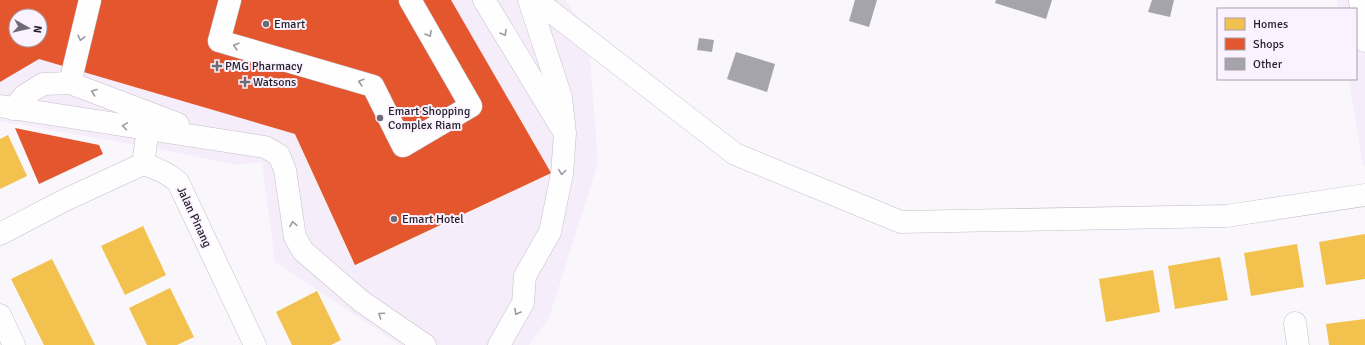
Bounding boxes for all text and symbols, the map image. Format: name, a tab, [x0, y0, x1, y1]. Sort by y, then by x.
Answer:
north arrow	[8, 8, 48, 48]
legend	[1217, 8, 1357, 80]
place label: Emart	[274, 17, 305, 32]
text: Homes	[1253, 17, 1288, 32]
marker: Emart	[261, 19, 271, 29]
text: N	[30, 25, 44, 34]
one-way arrow	[499, 29, 506, 36]
one-way arrow	[425, 30, 432, 37]
one-way arrow	[77, 35, 85, 41]
text: Shops	[1253, 37, 1284, 52]
one-way arrow	[232, 42, 239, 51]
text: Other	[1253, 57, 1283, 72]
place label: PMG Pharmacy	[225, 59, 303, 74]
marker: PMG Pharmacy	[212, 61, 222, 71]
place label: Watsons	[253, 75, 296, 90]
marker: Watsons	[240, 77, 250, 87]
one-way arrow	[357, 78, 364, 87]
one-way arrow	[91, 89, 98, 97]
place label: Emart Shopping Complex Riam	[388, 104, 470, 133]
marker: Emart Shopping Complex Riam	[375, 113, 385, 123]
one-way arrow	[122, 122, 128, 131]
one-way arrow	[558, 169, 567, 175]
street label: Jalan Pinang	[173, 184, 215, 250]
place label: Emart Hotel	[402, 212, 464, 227]
marker: Emart Hotel	[389, 214, 399, 224]
one-way arrow	[289, 221, 298, 227]
one-way arrow	[515, 308, 522, 316]
one-way arrow	[378, 312, 385, 320]

